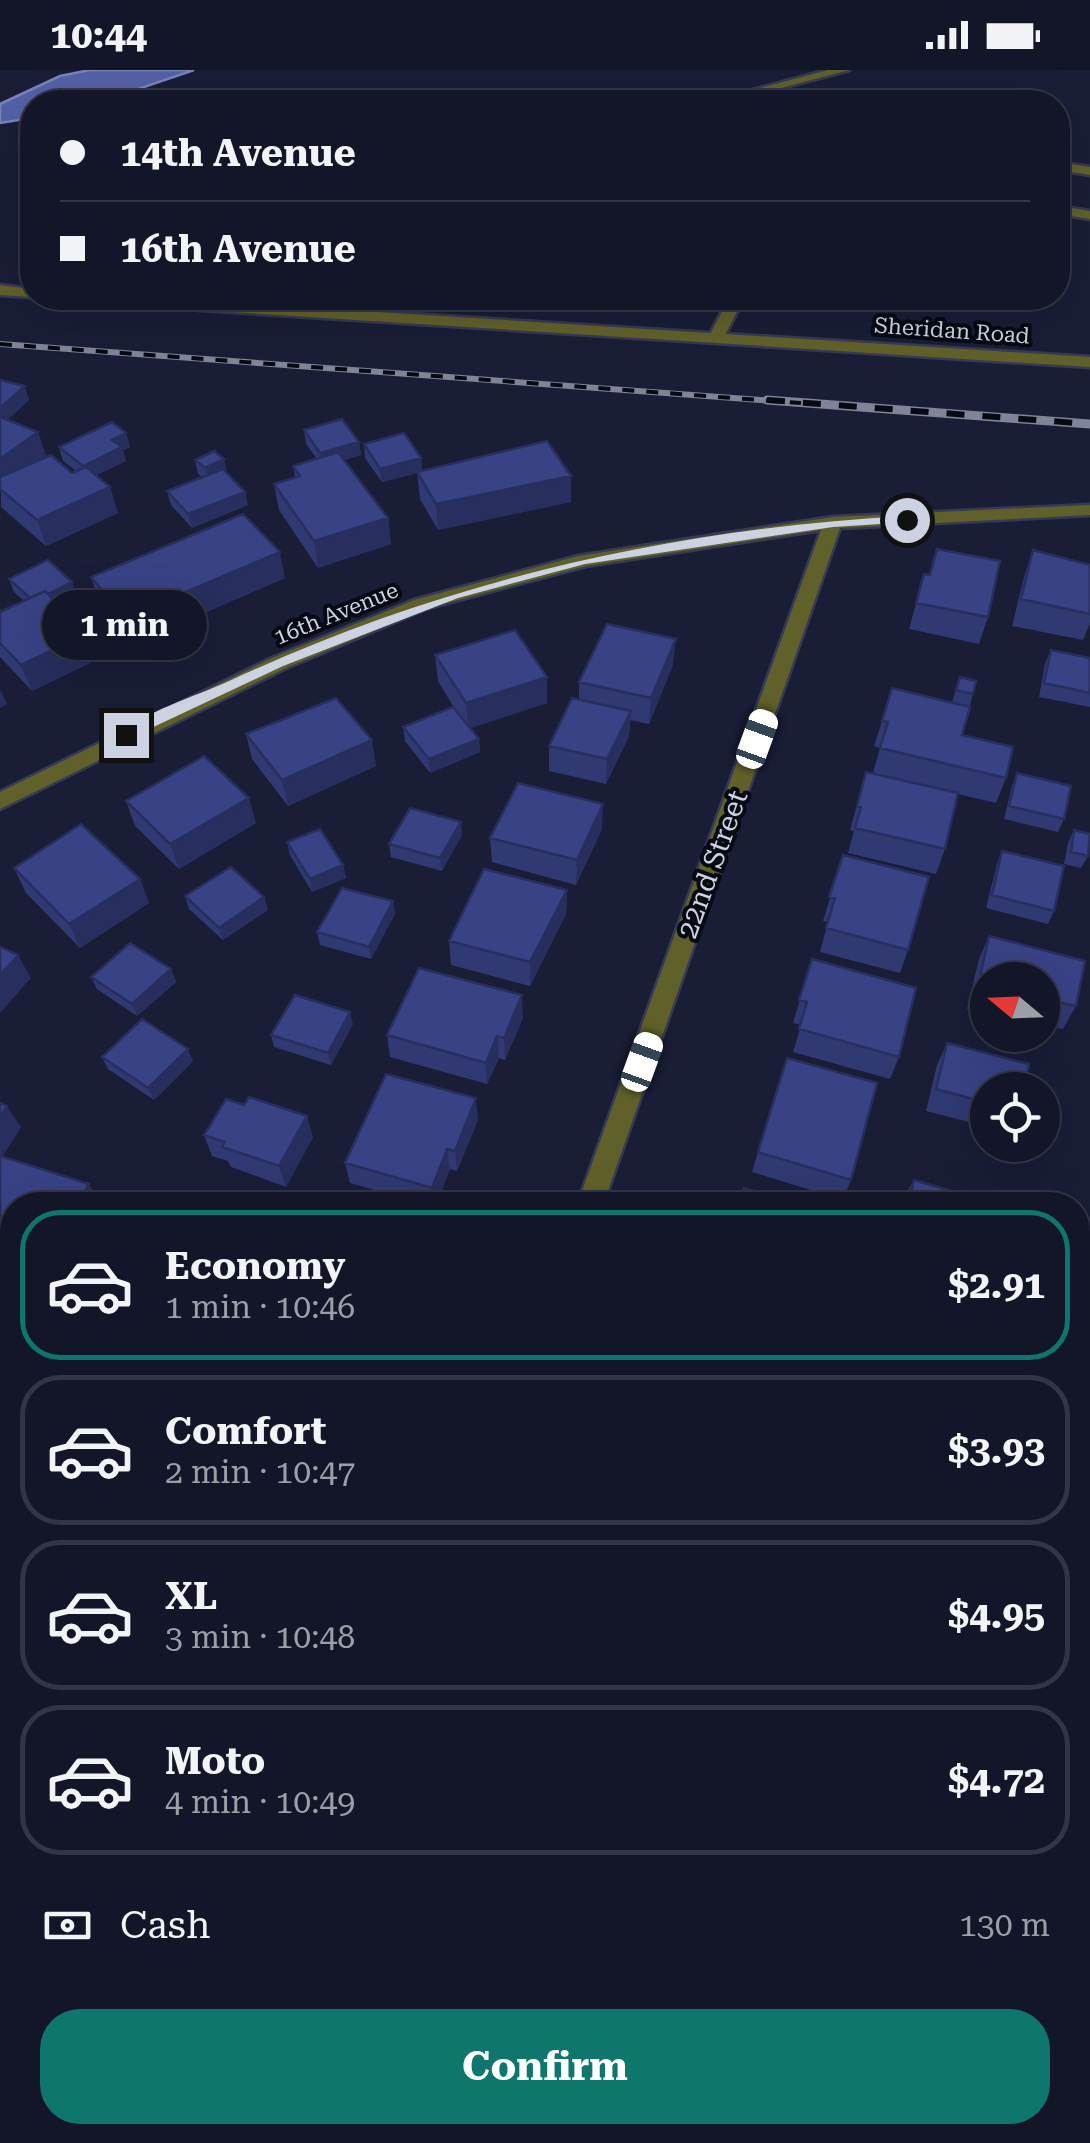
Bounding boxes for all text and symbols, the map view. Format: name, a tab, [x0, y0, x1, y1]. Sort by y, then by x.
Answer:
text: 10:44	[50, 13, 147, 57]
text: 14th Avenue	[120, 131, 356, 175]
text: 16th Avenue	[120, 227, 356, 271]
street label: Sheridan Road	[873, 313, 1031, 348]
route start	[885, 498, 930, 543]
street label: 16th Avenue	[271, 577, 402, 650]
callout: 1 min	[44, 590, 208, 660]
text: 1 min	[80, 606, 169, 644]
car	[733, 706, 781, 772]
route end	[104, 713, 149, 758]
street label: 22nd Street	[670, 786, 754, 943]
north arrow	[970, 962, 1060, 1052]
map controls	[970, 962, 1060, 1162]
car	[618, 1029, 666, 1095]
button: locate	[970, 1072, 1060, 1162]
icon: car	[45, 1240, 135, 1330]
text: Economy	[165, 1244, 345, 1288]
text: $2.91	[948, 1263, 1045, 1307]
text: 1 min · 10:46	[165, 1288, 355, 1326]
icon: car	[45, 1405, 135, 1495]
text: Comfort	[165, 1409, 326, 1453]
text: $3.93	[948, 1428, 1045, 1472]
text: 2 min · 10:47	[165, 1453, 355, 1491]
icon: car	[45, 1570, 135, 1660]
text: XL	[165, 1574, 217, 1618]
text: $4.95	[948, 1593, 1045, 1637]
text: 3 min · 10:48	[165, 1618, 355, 1656]
icon: car	[45, 1735, 135, 1825]
text: Moto	[165, 1739, 265, 1783]
text: $4.72	[948, 1758, 1045, 1802]
text: 4 min · 10:49	[165, 1783, 355, 1821]
icon: cash	[40, 1898, 95, 1953]
text: Cash	[120, 1903, 210, 1947]
text: 130 m	[959, 1906, 1050, 1944]
button: Confirm	[40, 2009, 1050, 2124]

